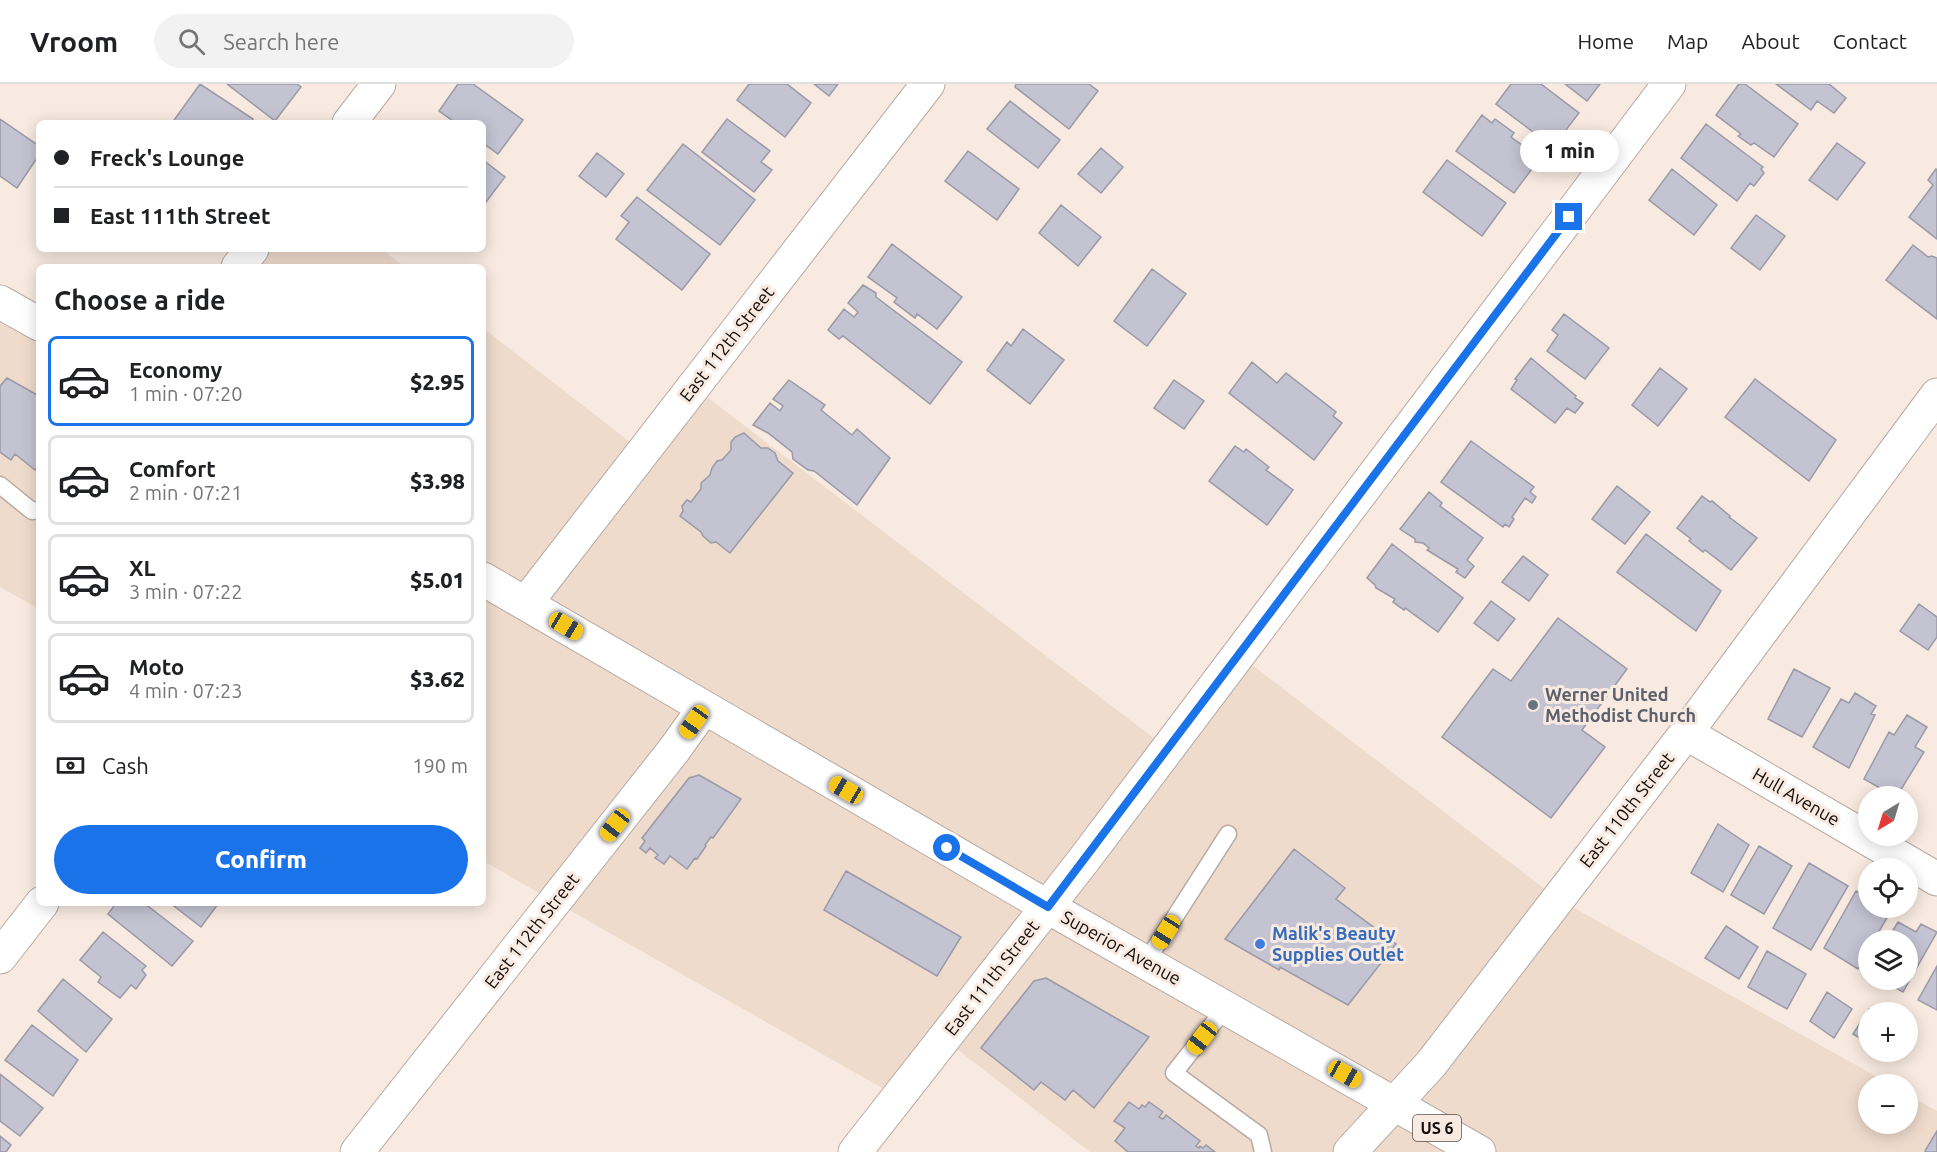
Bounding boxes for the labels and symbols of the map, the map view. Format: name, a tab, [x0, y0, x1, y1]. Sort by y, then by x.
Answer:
callout: 1 min	[1520, 130, 1618, 172]
route end	[1555, 203, 1582, 230]
street label: East 112th Street	[675, 282, 777, 405]
car	[546, 609, 586, 643]
place label: Werner United Methodist Church	[1545, 684, 1696, 725]
marker: Werner United Methodist Church	[1526, 698, 1540, 712]
car	[676, 702, 712, 742]
street label: East 110th Street	[1575, 748, 1677, 871]
street label: Hull Avenue	[1749, 763, 1844, 829]
car	[826, 773, 866, 807]
north arrow	[1858, 786, 1918, 846]
car	[597, 805, 633, 845]
route start	[933, 834, 960, 861]
street label: East 112th Street	[480, 869, 582, 992]
street label: Superior Avenue	[1058, 906, 1185, 988]
car	[1149, 912, 1183, 952]
street label: East 111th Street	[940, 916, 1042, 1039]
place label: Malik's Beauty Supplies Outlet	[1272, 923, 1404, 964]
marker: Malik's Beauty Supplies Outlet	[1253, 937, 1267, 951]
car	[1184, 1018, 1220, 1058]
car	[1325, 1057, 1365, 1091]
road number: US 6	[1413, 1115, 1461, 1141]

